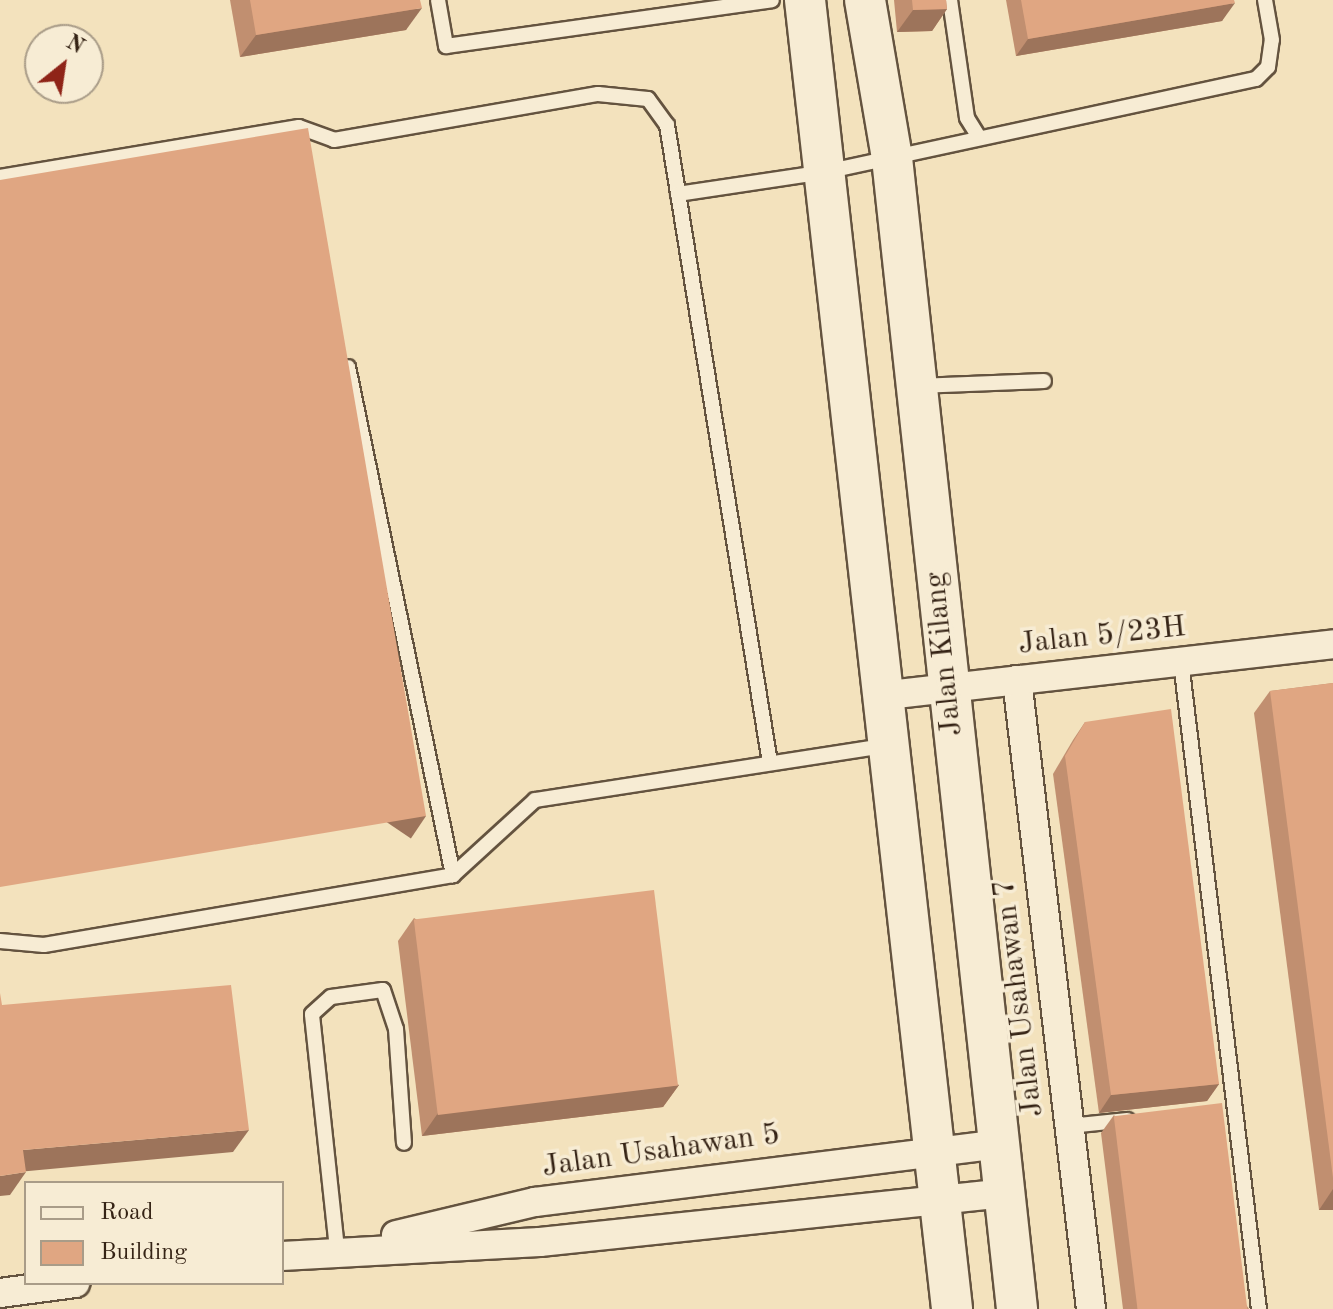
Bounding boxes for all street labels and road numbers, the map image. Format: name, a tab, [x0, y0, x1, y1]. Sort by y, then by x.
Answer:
street label: Jalan Kilang	[917, 570, 971, 738]
street label: Jalan 5/23H	[1017, 609, 1187, 663]
street label: Jalan Usahawan 7	[987, 877, 1051, 1119]
street label: Jalan Usahawan 5	[540, 1117, 782, 1185]

